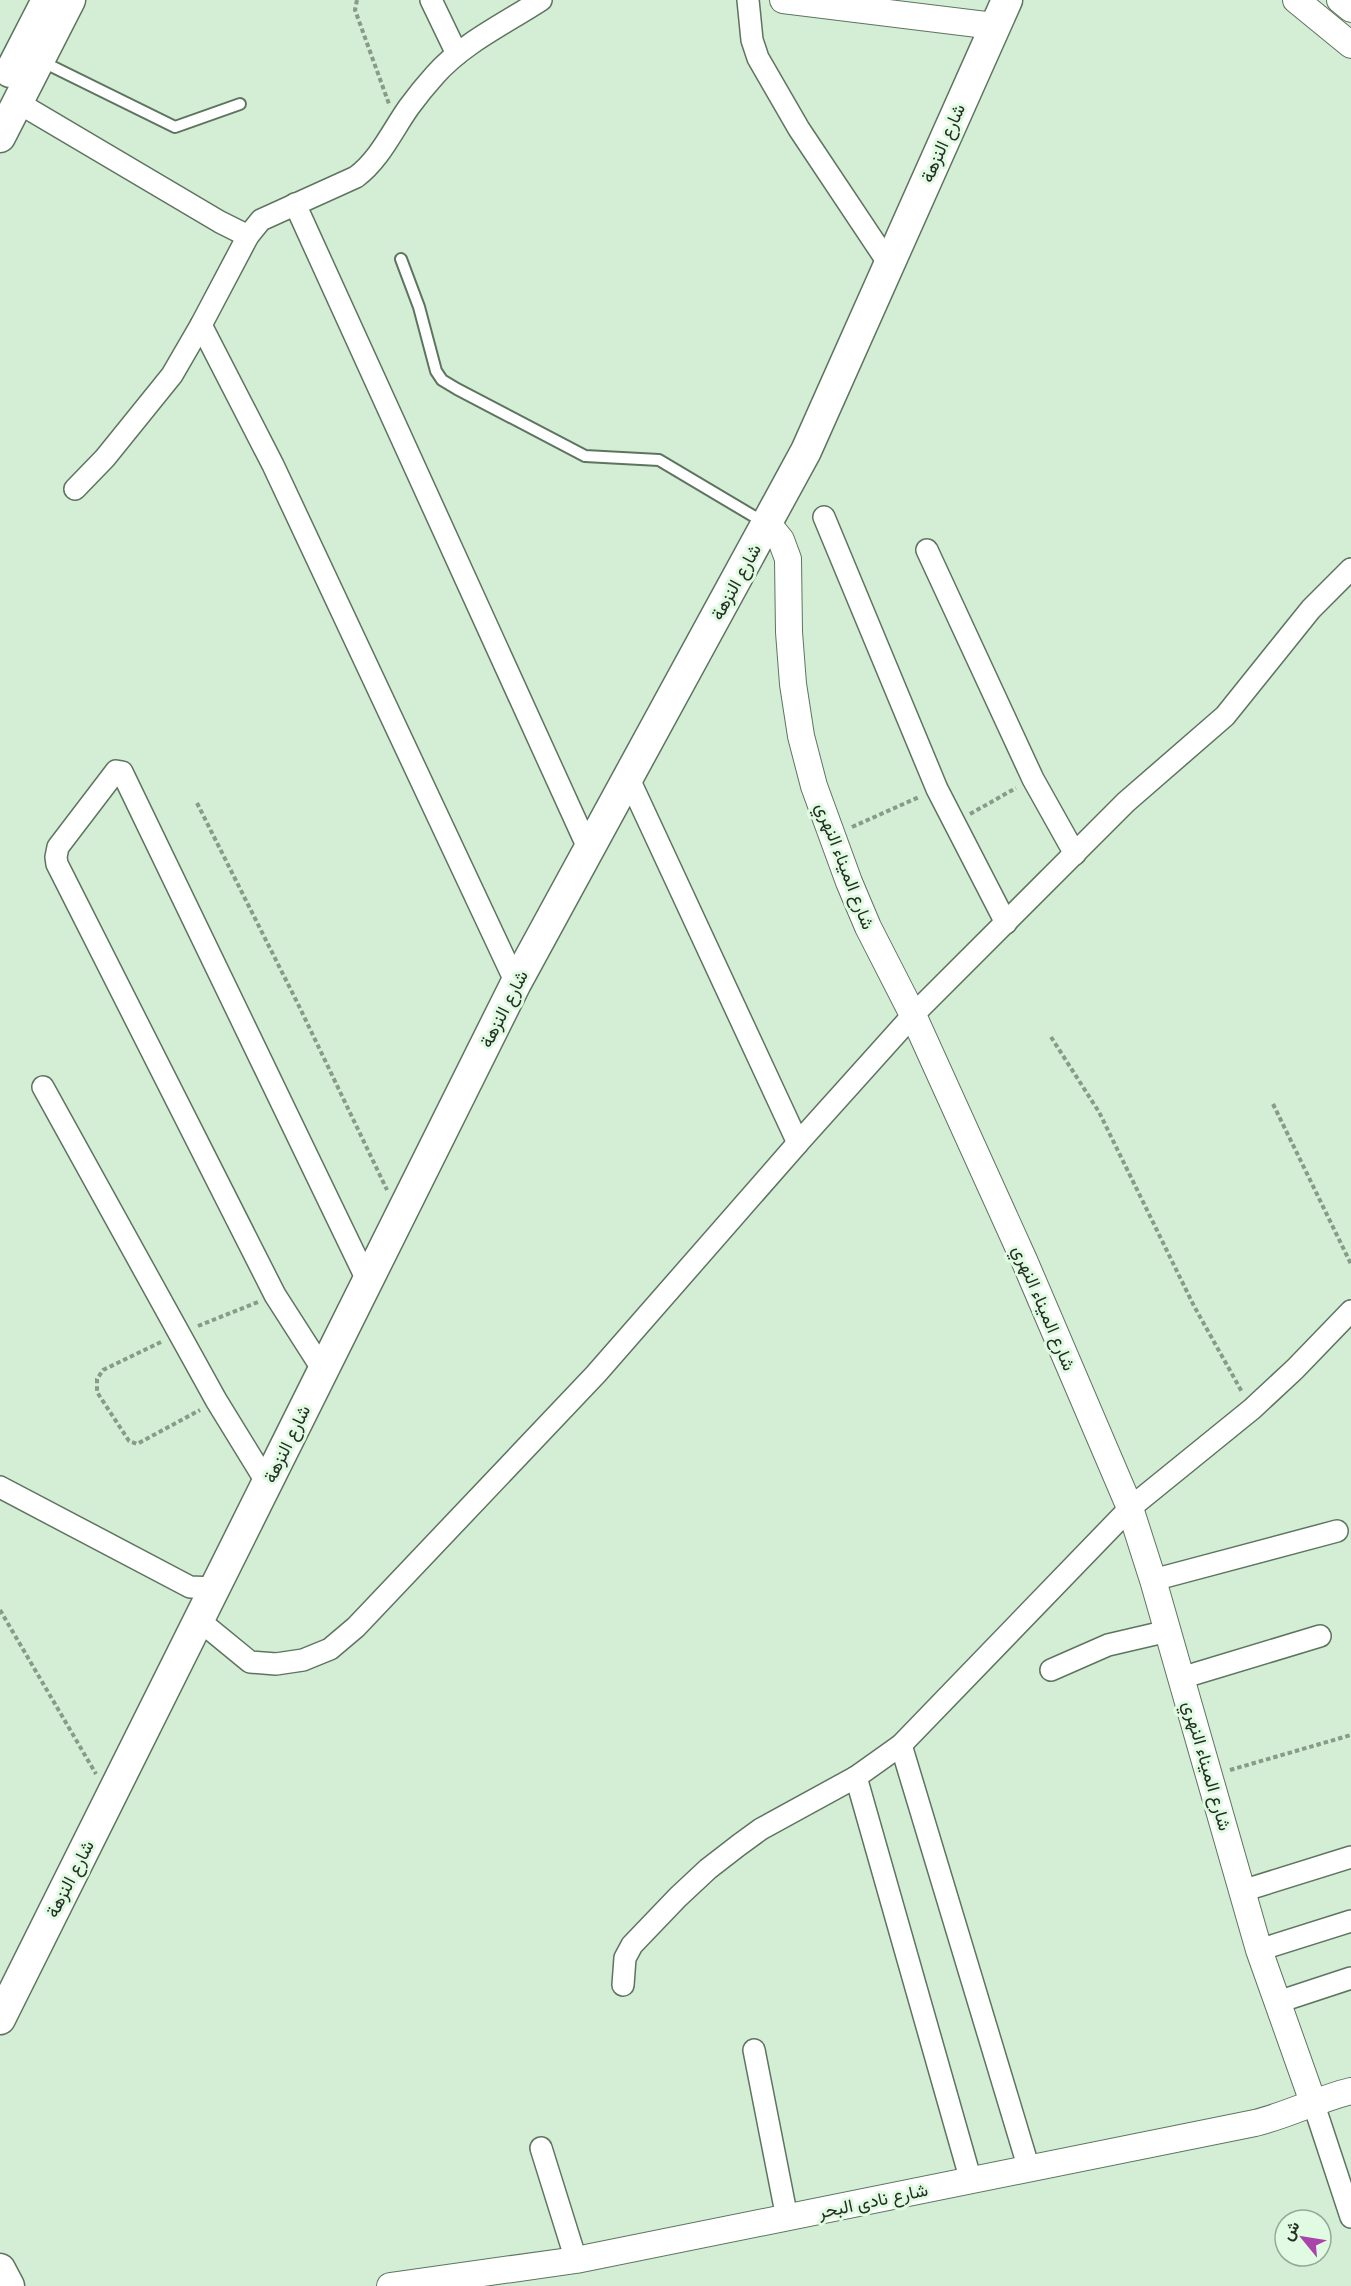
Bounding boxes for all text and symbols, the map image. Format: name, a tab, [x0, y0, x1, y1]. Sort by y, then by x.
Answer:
street label: شارع النزهة	[914, 99, 971, 186]
street label: شارع النزهة	[704, 539, 767, 624]
street label: شارع الميناء النهري	[807, 799, 881, 934]
street label: شارع النزهة	[473, 966, 534, 1052]
street label: شارع الميناء النهري	[1004, 1241, 1082, 1375]
street label: شارع النزهة	[257, 1401, 316, 1487]
street label: شارع الميناء النهري	[1174, 1698, 1238, 1834]
street label: شارع النزهة	[39, 1836, 100, 1922]
street label: شارع نادى البحر	[815, 2177, 930, 2225]
north arrow	[1273, 2208, 1333, 2268]
text: ش	[1276, 2217, 1304, 2244]

